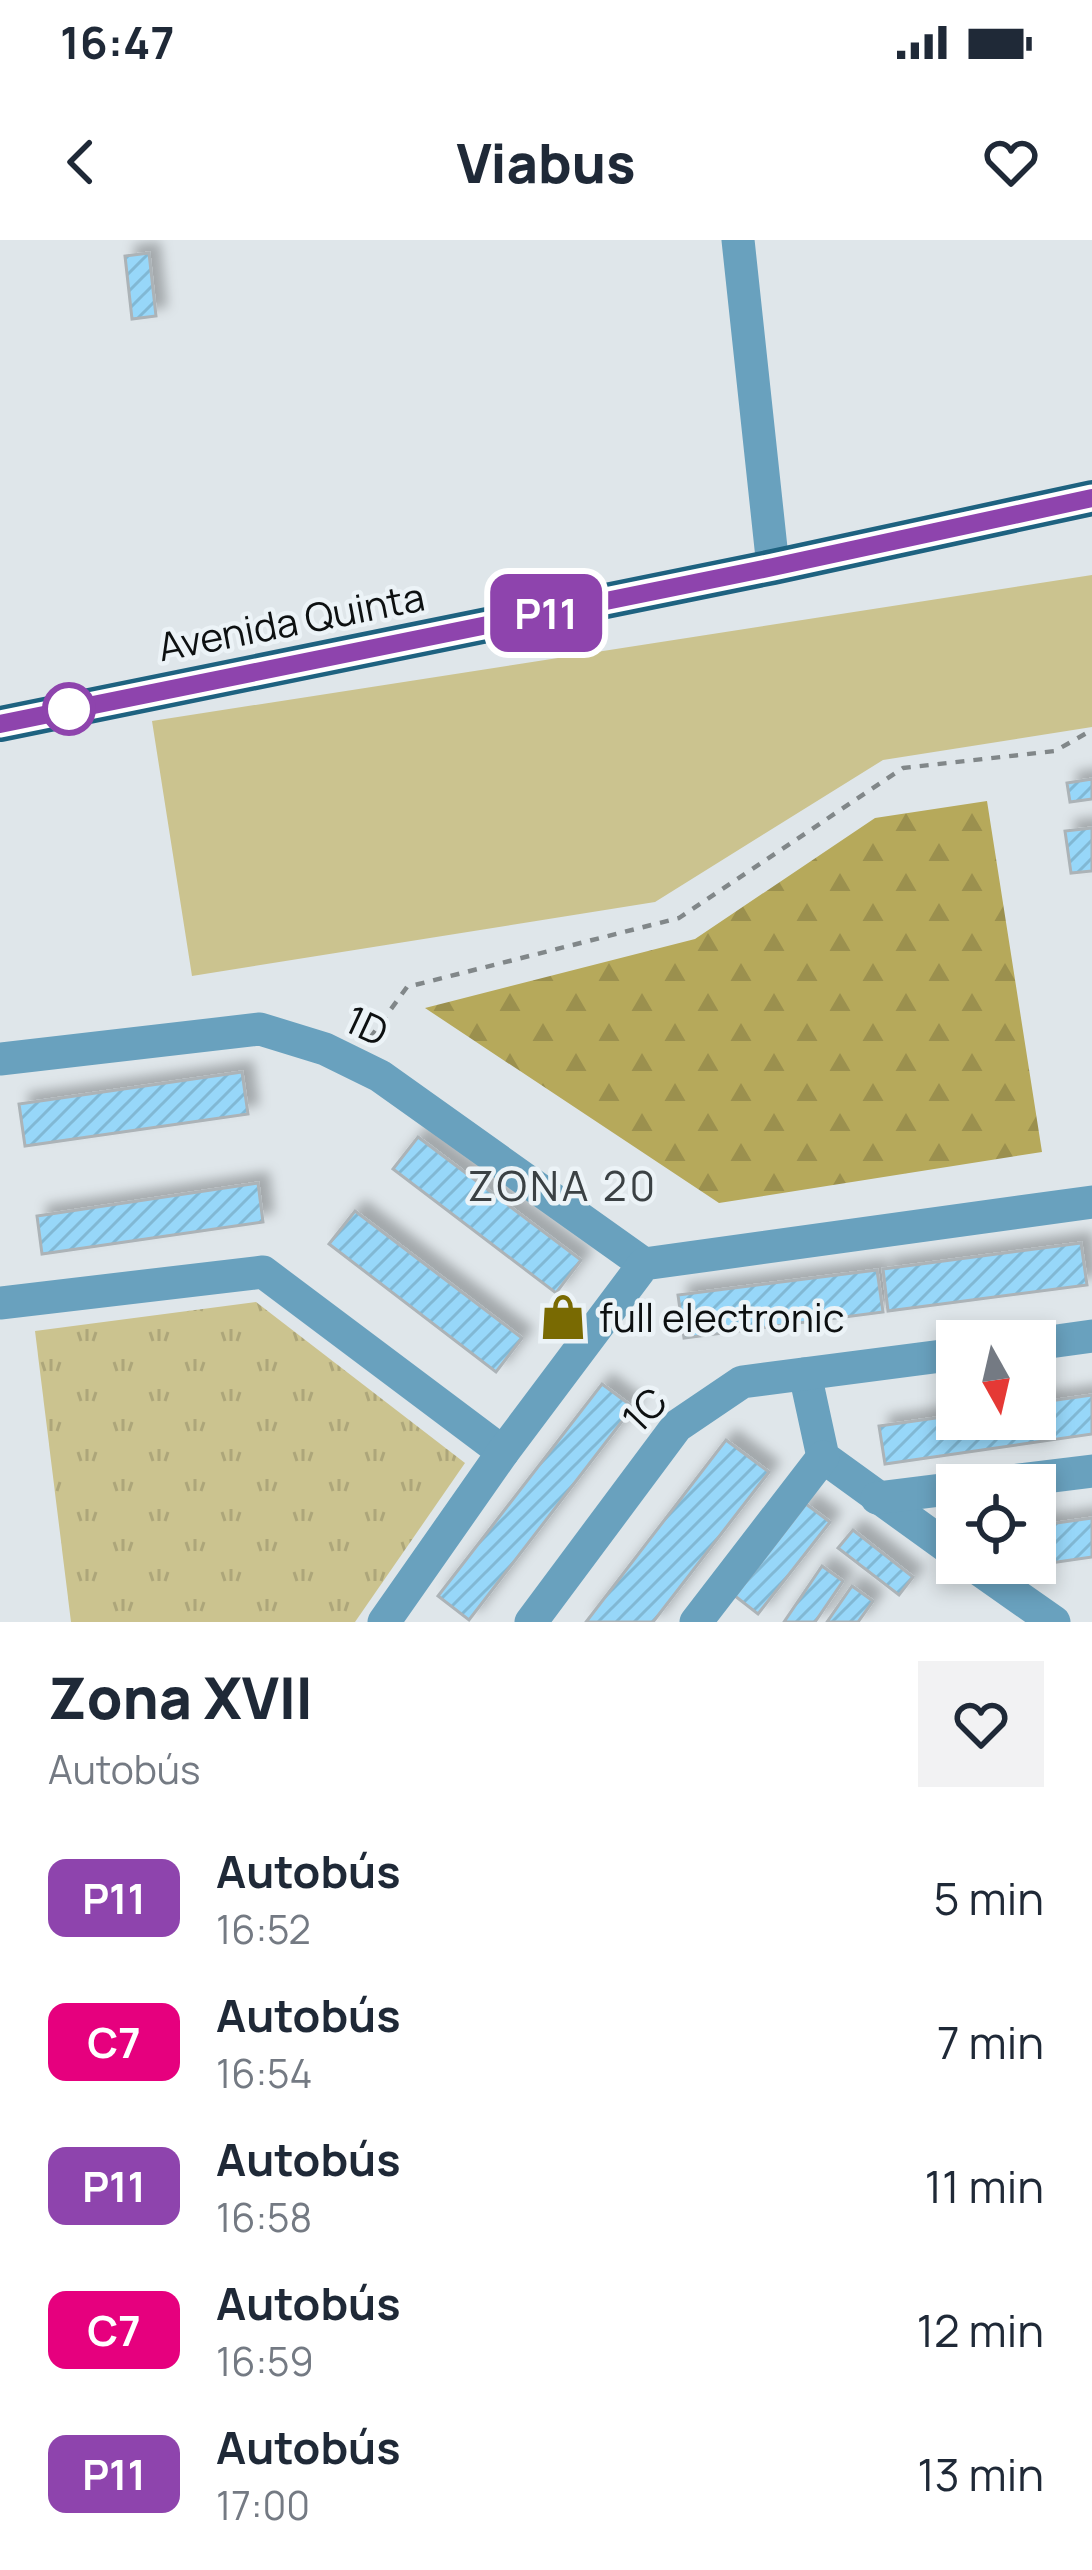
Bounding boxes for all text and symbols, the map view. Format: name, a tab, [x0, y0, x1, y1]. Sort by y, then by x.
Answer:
text: 16:47	[60, 11, 174, 73]
text: Viabus	[456, 125, 636, 199]
icon: back	[48, 129, 114, 195]
icon: heart	[978, 129, 1044, 195]
street label: Avenida Quinta	[153, 569, 429, 673]
line badge: P11	[477, 574, 615, 652]
text: P11	[514, 584, 578, 642]
unlabelled marker	[44, 684, 94, 734]
street label: 1D	[337, 992, 397, 1058]
district label: ZONA 20	[468, 1156, 658, 1214]
place label: full electronic	[599, 1290, 845, 1344]
shop icon: full electronic	[538, 1292, 588, 1342]
north arrow	[936, 1320, 1056, 1440]
map controls	[936, 1320, 1056, 1584]
street label: 1C	[610, 1375, 678, 1443]
button: locate	[936, 1464, 1056, 1584]
text: Zona XVII	[48, 1658, 313, 1736]
button: heart	[918, 1661, 1044, 1787]
text: Autobús	[48, 1742, 201, 1796]
text: Autobús	[216, 1840, 401, 1902]
text: 5 min	[934, 1867, 1044, 1929]
text: P11	[82, 1869, 146, 1927]
text: 16:52	[216, 1902, 311, 1956]
text: Autobús	[216, 1984, 401, 2046]
text: 7 min	[937, 2011, 1044, 2073]
text: C7	[87, 2013, 141, 2071]
text: 16:54	[216, 2046, 313, 2100]
text: Autobús	[216, 2128, 401, 2190]
text: 11 min	[925, 2155, 1044, 2217]
text: P11	[82, 2157, 146, 2215]
text: 16:58	[216, 2190, 312, 2244]
text: Autobús	[216, 2272, 401, 2334]
text: 12 min	[916, 2299, 1044, 2361]
text: C7	[87, 2301, 141, 2359]
text: 16:59	[216, 2334, 314, 2388]
text: Autobús	[216, 2416, 401, 2478]
text: 13 min	[917, 2443, 1044, 2505]
text: P11	[82, 2445, 146, 2503]
text: 17:00	[216, 2478, 310, 2532]

